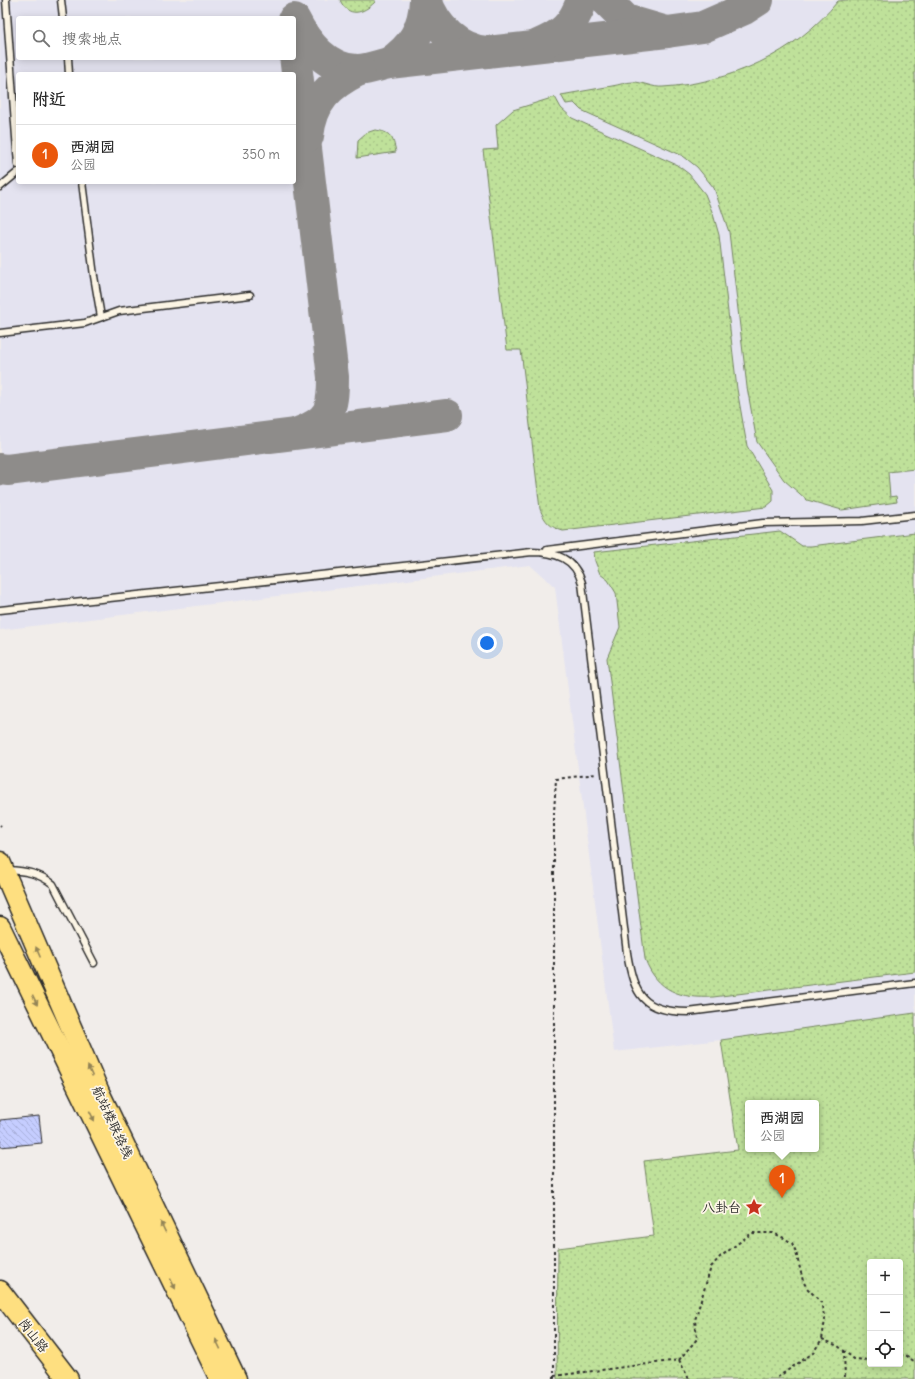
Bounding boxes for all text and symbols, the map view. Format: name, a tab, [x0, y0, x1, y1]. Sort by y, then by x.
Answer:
search box	[16, 16, 296, 60]
icon: search	[30, 27, 52, 49]
text: 搜索地点	[62, 29, 122, 48]
text: 附近	[32, 88, 66, 110]
text: 西湖园	[70, 137, 115, 156]
text: 1	[42, 146, 48, 163]
text: 350 m	[242, 146, 280, 163]
text: 公园	[70, 156, 96, 173]
your location	[477, 633, 497, 653]
one-way arrow	[35, 946, 41, 957]
one-way arrow	[32, 994, 38, 1005]
one-way arrow	[87, 1066, 93, 1077]
street label: 航站楼联络线	[88, 1083, 137, 1161]
popup	[745, 1100, 819, 1152]
text: 西湖园	[759, 1108, 805, 1127]
one-way arrow	[89, 1111, 95, 1122]
text: 公园	[759, 1127, 786, 1144]
pin: 1	[769, 1165, 795, 1198]
place icon: 八卦台	[744, 1197, 764, 1217]
place label: 八卦台	[702, 1199, 741, 1216]
one-way arrow	[160, 1221, 166, 1233]
map controls	[867, 1259, 903, 1367]
button: +	[867, 1259, 903, 1295]
one-way arrow	[170, 1278, 176, 1289]
button: −	[867, 1295, 903, 1331]
street label: 岗山路	[15, 1315, 52, 1356]
button: locate	[867, 1331, 903, 1367]
one-way arrow	[215, 1339, 221, 1350]

